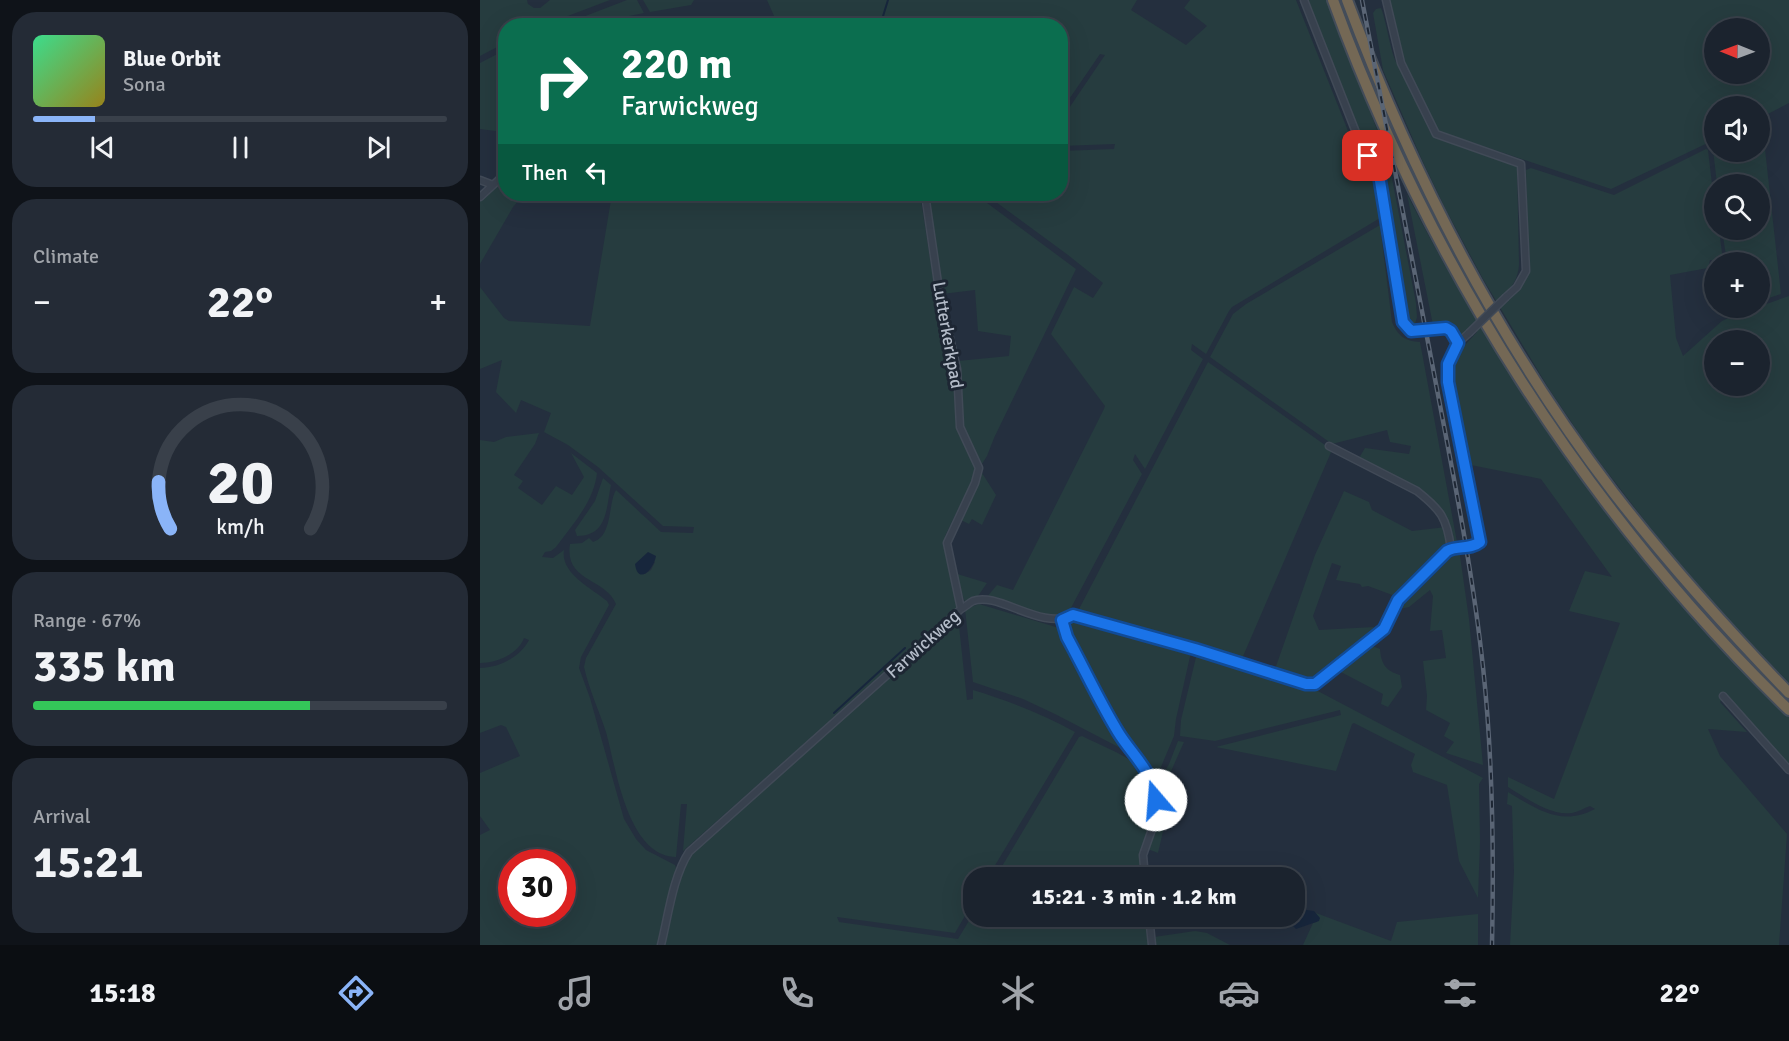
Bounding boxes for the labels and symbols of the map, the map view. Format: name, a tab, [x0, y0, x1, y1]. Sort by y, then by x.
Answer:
north arrow	[1704, 18, 1770, 84]
pin	[1342, 130, 1393, 181]
street label: Lutterkerkpad	[928, 280, 968, 390]
street label: Farwickweg	[882, 605, 964, 683]
position arrow	[1124, 768, 1188, 832]
speed limit sign: 30	[498, 849, 576, 927]

